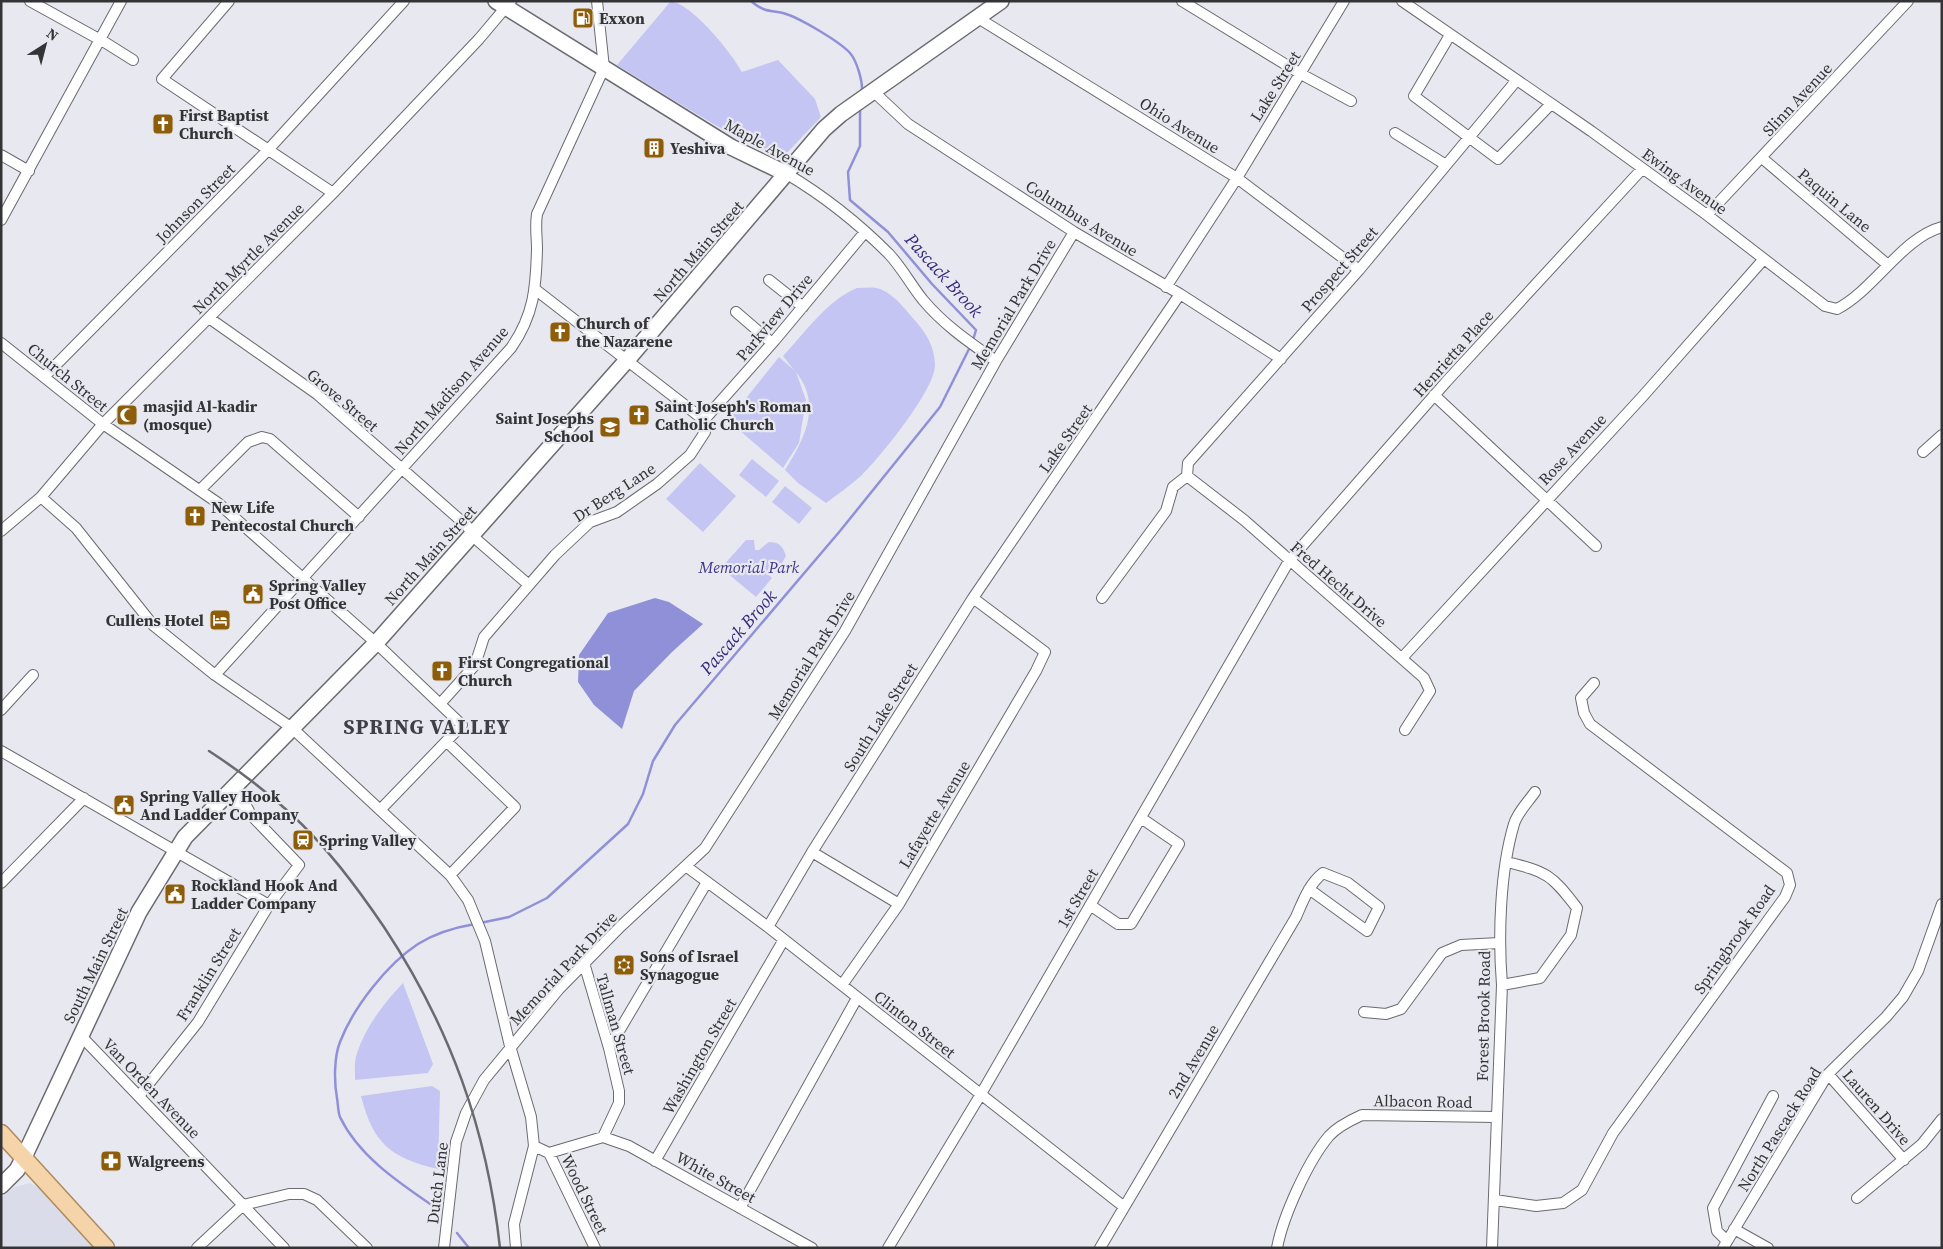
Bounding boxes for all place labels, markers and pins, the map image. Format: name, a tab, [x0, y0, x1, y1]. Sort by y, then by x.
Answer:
fuel station icon: Exxon	[571, 6, 595, 30]
place label: Exxon	[599, 7, 645, 29]
place label: First Baptist Church	[179, 104, 269, 144]
church icon: First Baptist Church	[151, 112, 175, 136]
building icon: Yeshiva	[642, 136, 666, 160]
place label: Yeshiva	[670, 137, 726, 159]
place label: Church of the Nazarene	[576, 312, 672, 352]
church icon: Church of the Nazarene	[548, 320, 572, 344]
place label: masjid Al-kadir (mosque)	[143, 395, 258, 435]
place label: Saint Joseph's Roman Catholic Church	[655, 395, 812, 435]
mosque icon: masjid Al-kadir (mosque)	[115, 403, 139, 427]
church icon: Saint Joseph's Roman Catholic Church	[627, 403, 651, 427]
place label: Saint Josephs School	[496, 407, 594, 447]
school or university icon: Saint Josephs School	[598, 415, 622, 439]
place label: New Life Pentecostal Church	[211, 496, 354, 536]
church icon: New Life Pentecostal Church	[183, 504, 207, 528]
place label: Spring Valley Post Office	[269, 574, 367, 614]
public building icon: Spring Valley Post Office	[241, 582, 265, 606]
hotel icon: Cullens Hotel	[208, 608, 232, 632]
place label: Cullens Hotel	[106, 609, 204, 631]
place label: First Congregational Church	[458, 651, 609, 691]
church icon: First Congregational Church	[430, 659, 454, 683]
place label: Spring Valley Hook And Ladder Company	[140, 785, 299, 825]
public building icon: Spring Valley Hook And Ladder Company	[112, 793, 136, 817]
station icon: Spring Valley	[291, 828, 315, 852]
place label: Spring Valley	[319, 829, 417, 851]
place label: Rockland Hook And Ladder Company	[191, 874, 338, 914]
public building icon: Rockland Hook And Ladder Company	[163, 882, 187, 906]
place label: Sons of Israel Synagogue	[640, 945, 739, 985]
synagogue icon: Sons of Israel Synagogue	[612, 953, 636, 977]
pharmacy icon: Walgreens	[99, 1149, 123, 1173]
place label: Walgreens	[127, 1150, 205, 1172]

